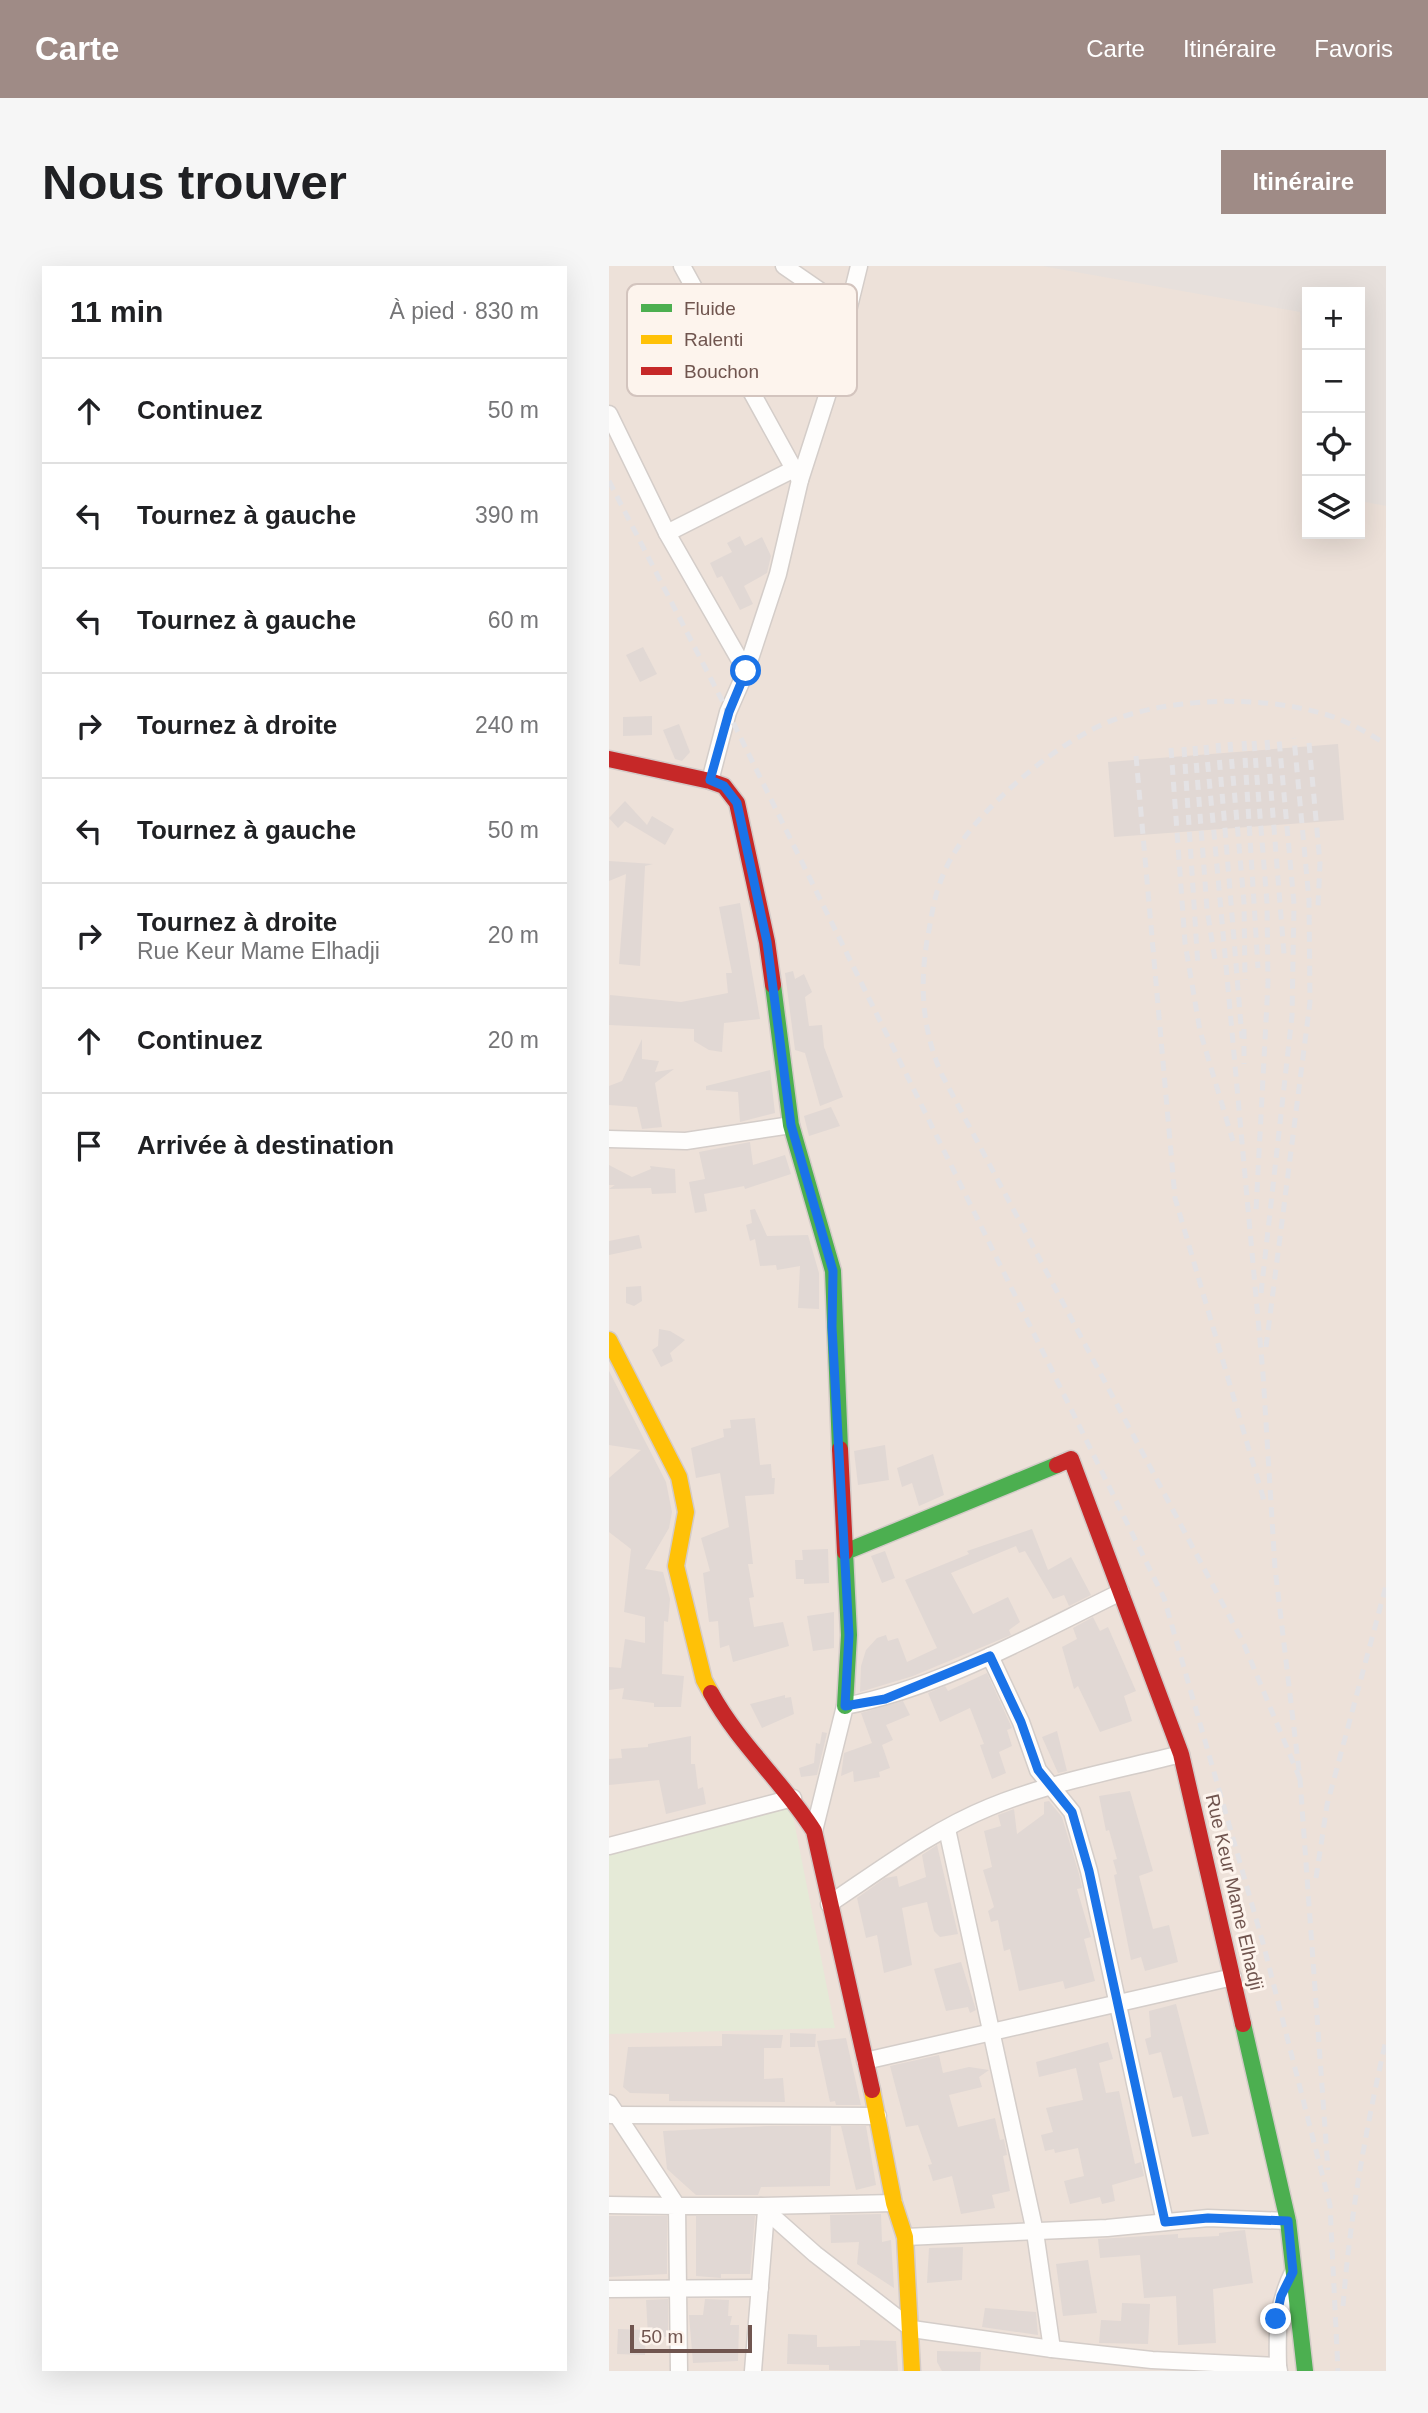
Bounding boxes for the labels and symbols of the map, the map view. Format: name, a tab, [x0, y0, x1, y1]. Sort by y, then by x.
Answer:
legend	[627, 284, 857, 396]
text: Fluide	[684, 298, 736, 319]
text: Ralenti	[684, 329, 743, 350]
text: Bouchon	[684, 361, 759, 382]
route start	[730, 655, 761, 686]
street label: Rue Keur Mame Elhadji	[1202, 1792, 1267, 1992]
route end	[1260, 2303, 1291, 2334]
scale bar	[630, 2322, 753, 2354]

